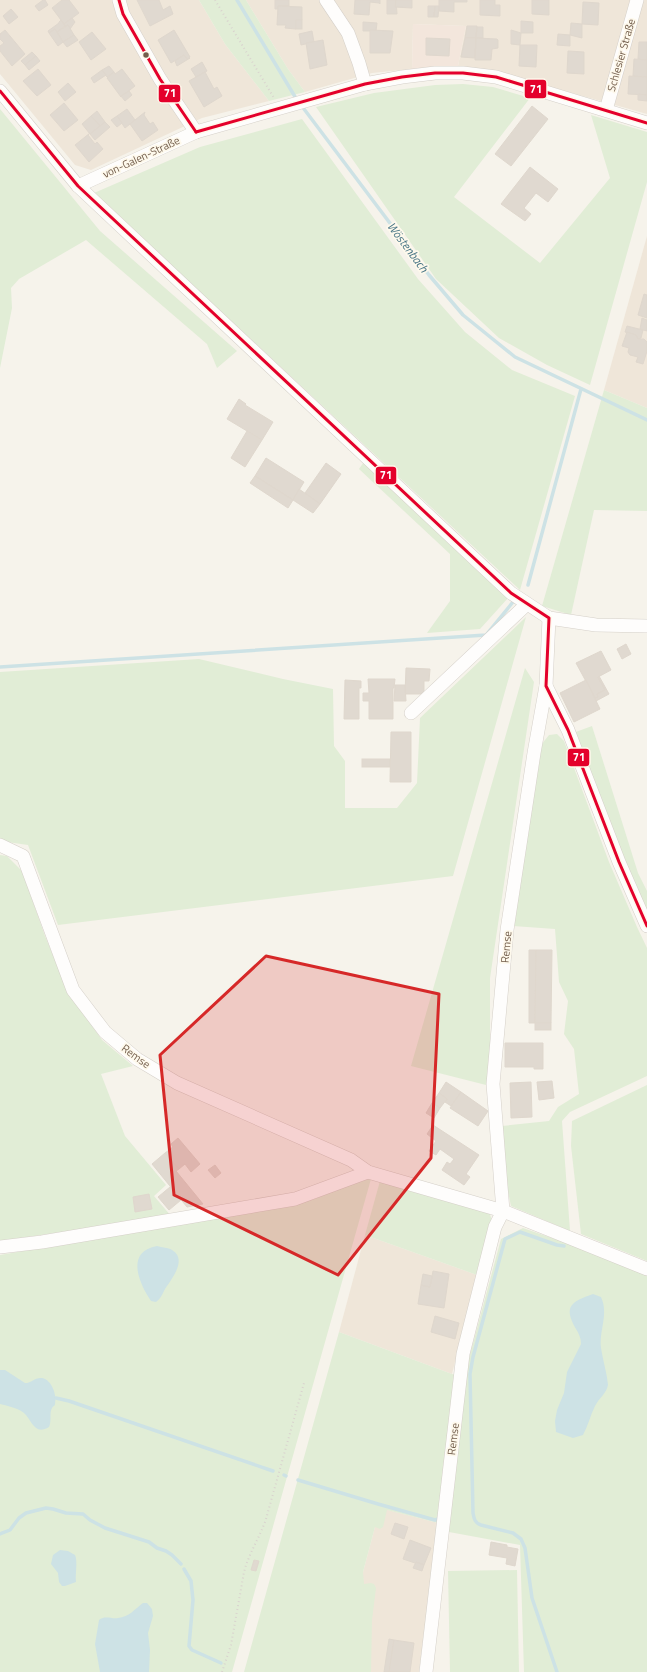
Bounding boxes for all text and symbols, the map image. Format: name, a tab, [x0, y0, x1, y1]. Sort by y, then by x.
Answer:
street label: Schlesier Straße	[603, 16, 639, 93]
unlabelled marker	[141, 50, 151, 60]
line badge: 71	[524, 79, 547, 99]
text: 71	[530, 81, 542, 97]
line badge: 71	[158, 84, 181, 103]
text: 71	[164, 85, 176, 101]
street label: von-Galen-Straße	[100, 132, 183, 182]
water label: Wöstenbach	[383, 218, 434, 277]
line badge: 71	[375, 466, 397, 485]
text: 71	[380, 467, 392, 483]
line badge: 71	[567, 748, 590, 767]
text: 71	[573, 749, 585, 765]
street label: Remse	[497, 930, 515, 964]
street label: Remse	[118, 1040, 154, 1072]
street label: Remse	[443, 1422, 463, 1456]

